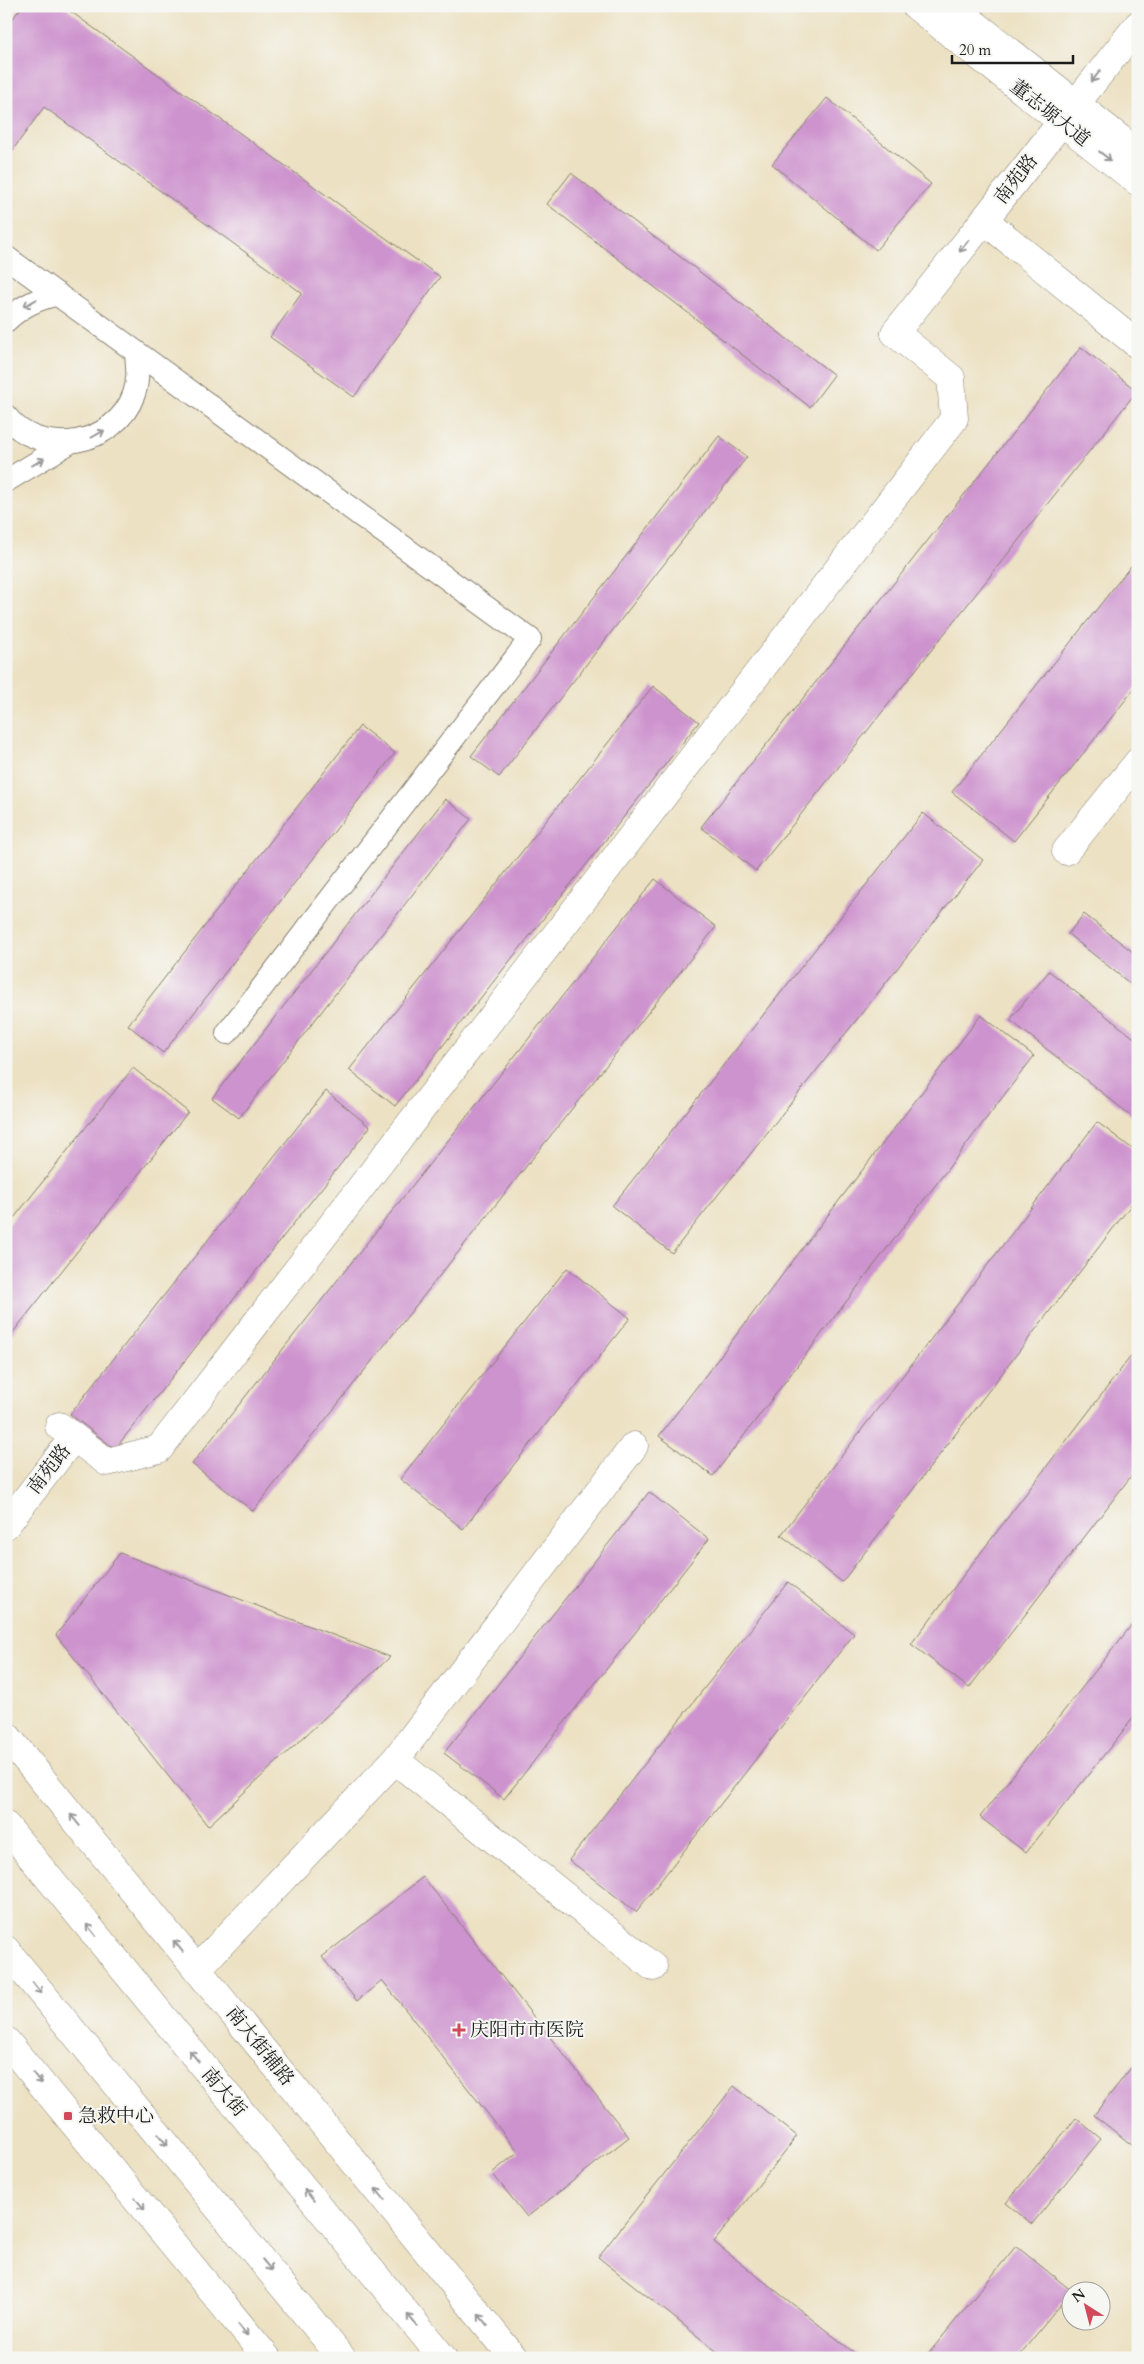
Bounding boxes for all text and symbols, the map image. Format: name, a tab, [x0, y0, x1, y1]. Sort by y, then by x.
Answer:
scale bar	[952, 32, 1073, 64]
text: 20 m	[959, 40, 991, 60]
one-way arrow	[1091, 70, 1102, 83]
street label: 董志塬大道	[1005, 74, 1095, 152]
street label: 南苑路	[988, 149, 1044, 209]
one-way arrow	[1098, 151, 1111, 162]
one-way arrow	[958, 239, 969, 252]
one-way arrow	[22, 298, 37, 308]
one-way arrow	[90, 429, 104, 439]
one-way arrow	[30, 456, 44, 466]
street label: 南苑路	[21, 1439, 77, 1499]
one-way arrow	[70, 1814, 81, 1827]
one-way arrow	[86, 1924, 97, 1937]
one-way arrow	[173, 1940, 184, 1953]
one-way arrow	[32, 1981, 43, 1994]
street label: 南大街辅路	[220, 2001, 300, 2091]
place label: 庆阳市市医院	[470, 2017, 584, 2043]
marker: 庆阳市市医院	[452, 2023, 466, 2037]
one-way arrow	[189, 2050, 200, 2063]
street label: 南大街	[196, 2062, 252, 2122]
one-way arrow	[32, 2072, 43, 2085]
place label: 急救中心	[78, 2103, 154, 2129]
marker: 急救中心	[62, 2110, 74, 2122]
one-way arrow	[157, 2134, 168, 2147]
one-way arrow	[375, 2188, 386, 2201]
one-way arrow	[303, 2189, 314, 2202]
one-way arrow	[135, 2197, 146, 2210]
one-way arrow	[261, 2259, 272, 2272]
north arrow	[1062, 2282, 1112, 2332]
text: N	[1068, 2285, 1089, 2307]
one-way arrow	[407, 2314, 418, 2327]
one-way arrow	[478, 2314, 489, 2327]
one-way arrow	[238, 2323, 249, 2336]

